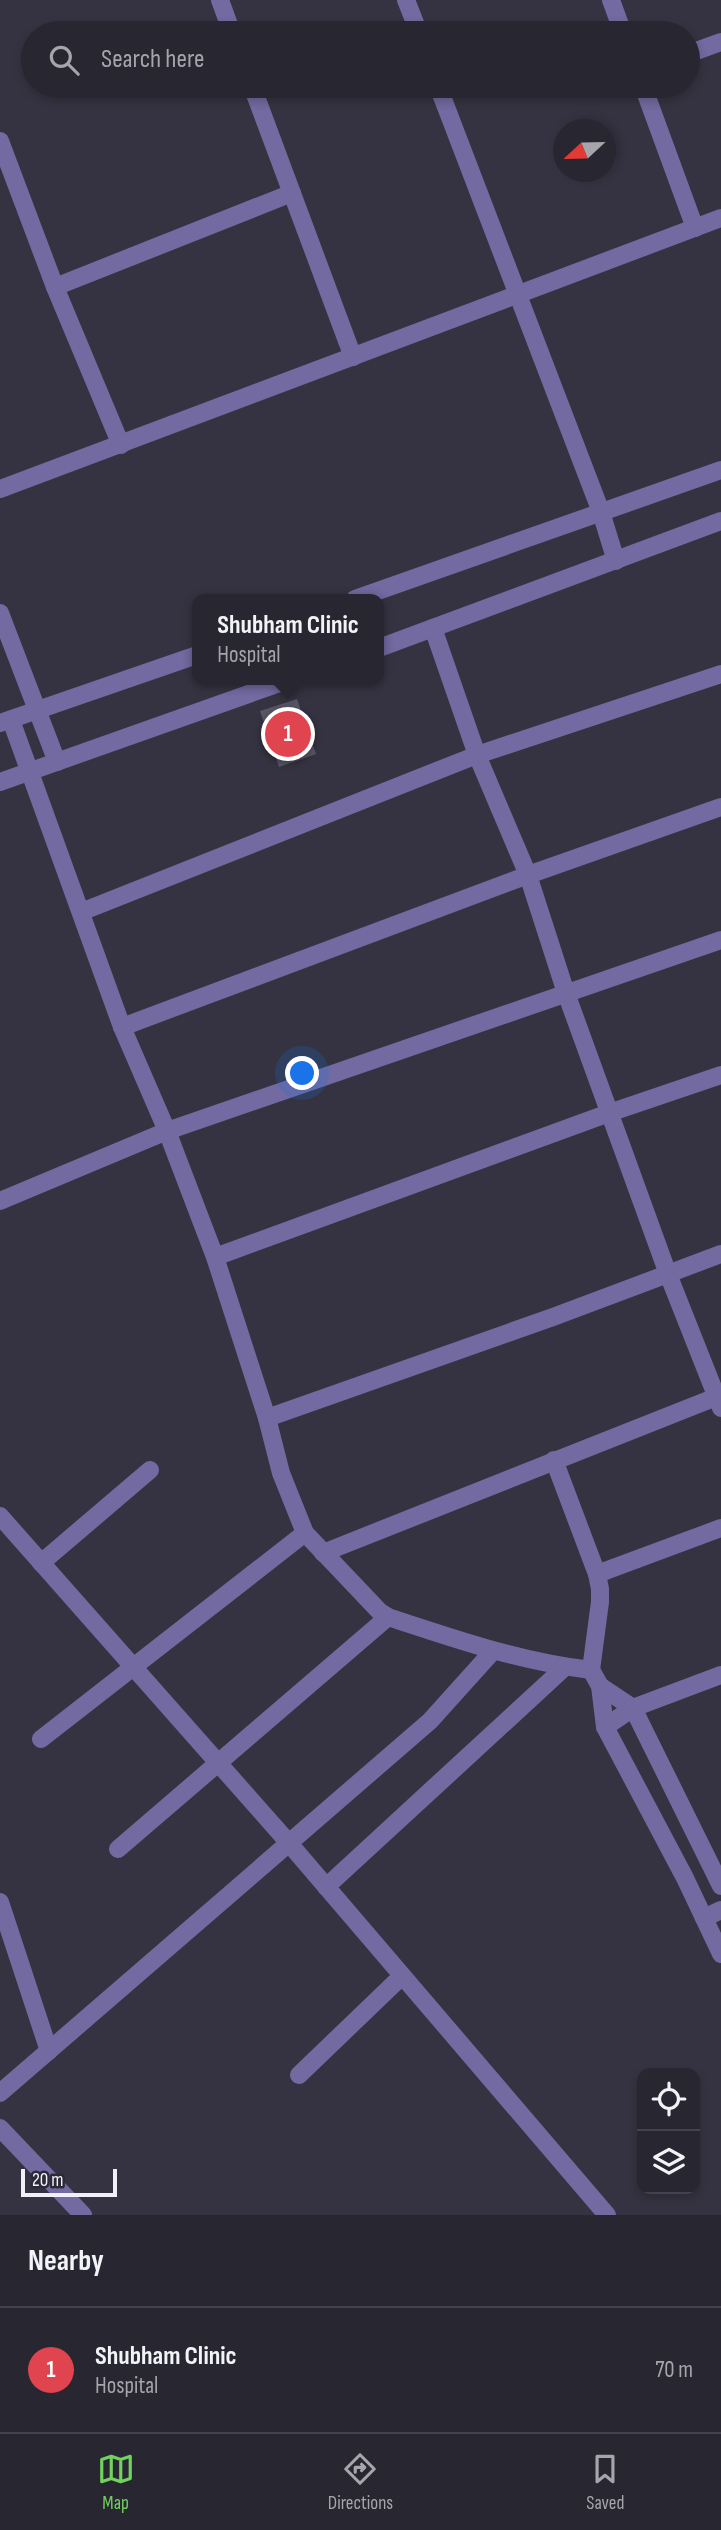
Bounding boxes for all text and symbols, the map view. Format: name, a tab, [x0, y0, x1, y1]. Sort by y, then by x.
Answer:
search box	[21, 21, 700, 98]
icon: search	[45, 41, 83, 79]
text: Search here	[101, 44, 204, 75]
north arrow	[553, 119, 616, 182]
popup	[192, 594, 384, 685]
text: Shubham Clinic	[217, 610, 359, 641]
text: Hospital	[217, 641, 281, 669]
pin: 1	[265, 708, 311, 760]
your location	[285, 1056, 319, 1090]
map controls	[637, 2068, 700, 2194]
button: locate	[637, 2068, 700, 2131]
button: layers	[637, 2131, 700, 2194]
scale bar	[21, 2166, 117, 2198]
text: 20 m	[32, 2169, 64, 2192]
text: Nearby	[28, 2243, 104, 2279]
text: Shubham Clinic	[95, 2341, 237, 2372]
text: 1	[46, 2356, 56, 2384]
text: 70 m	[655, 2356, 693, 2384]
text: Hospital	[95, 2372, 158, 2400]
tab: Map	[97, 2450, 135, 2515]
tab: Directions	[328, 2450, 393, 2515]
tab: Saved	[586, 2450, 624, 2515]

